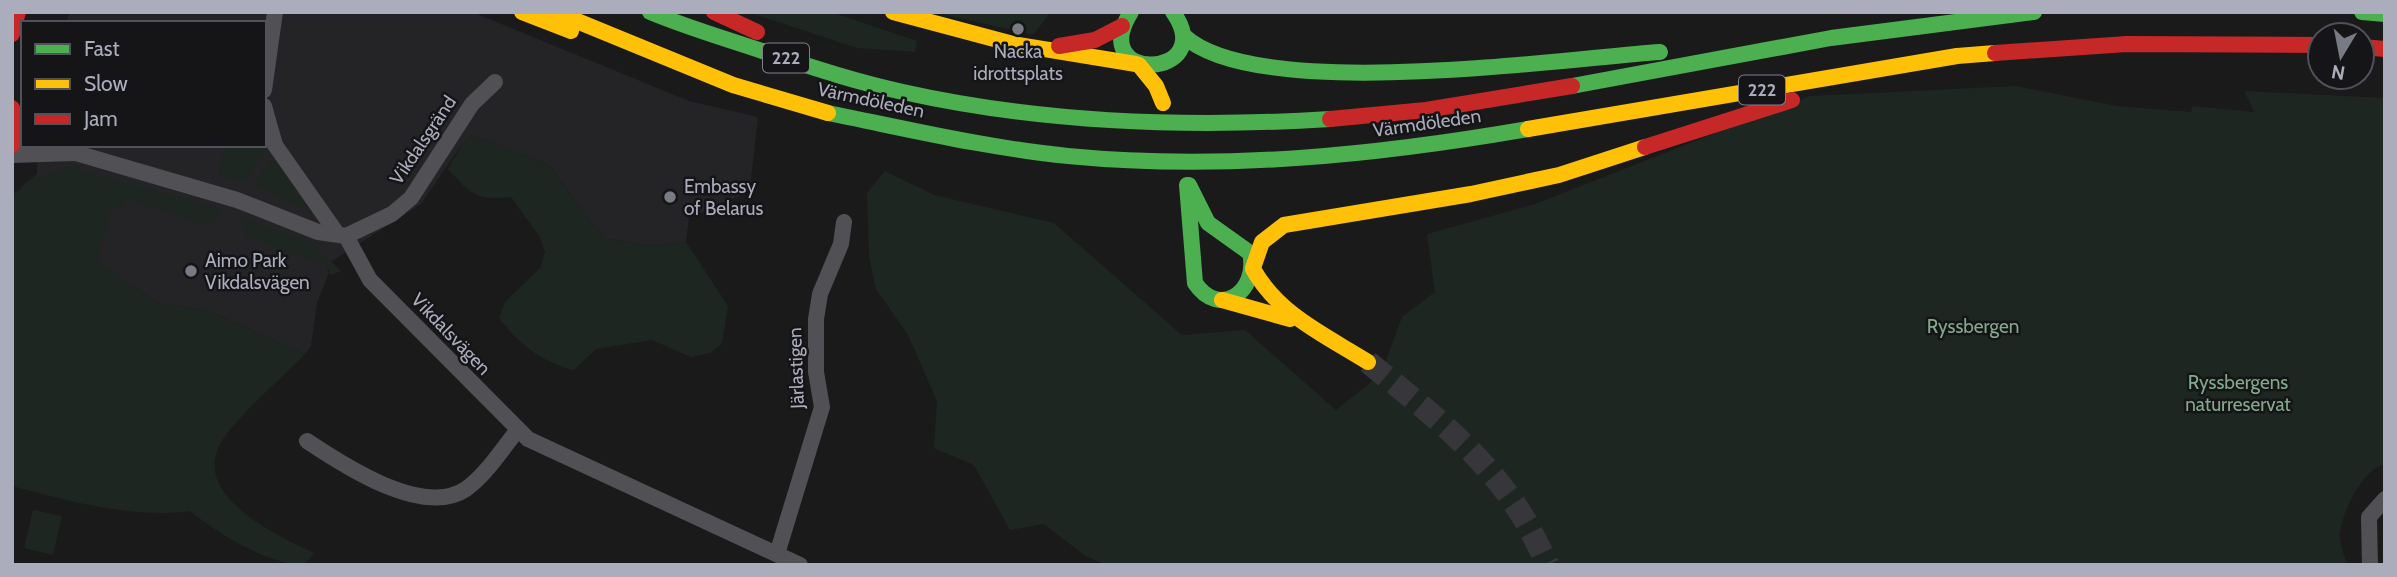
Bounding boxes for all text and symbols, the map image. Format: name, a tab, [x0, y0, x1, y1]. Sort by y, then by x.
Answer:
legend	[21, 21, 266, 147]
marker: Nacka idrottsplats	[1010, 21, 1026, 37]
north arrow	[2306, 21, 2376, 91]
text: Fast	[84, 36, 120, 61]
place label: Nacka idrottsplats	[973, 40, 1063, 85]
road number: 222	[763, 44, 809, 72]
text: N	[2330, 60, 2347, 85]
text: Slow	[84, 71, 128, 96]
road number: 222	[1739, 76, 1785, 104]
street label: Värmdöleden	[815, 77, 927, 123]
street label: Vikdalsgränd	[385, 91, 461, 189]
street label: Värmdöleden	[1372, 104, 1482, 142]
text: Jam	[83, 106, 118, 131]
place label: Embassy of Belarus	[684, 175, 764, 220]
marker: Embassy of Belarus	[662, 189, 678, 205]
place label: Aimo Park Vikdalsvägen	[205, 249, 310, 294]
marker: Aimo Park Vikdalsvägen	[183, 263, 199, 279]
street label: Vikdalsvägen	[406, 288, 496, 380]
park label: Ryssbergen	[1927, 315, 2019, 338]
street label: Järlastigen	[783, 327, 809, 410]
park label: Ryssbergens naturreservat	[2185, 371, 2291, 416]

